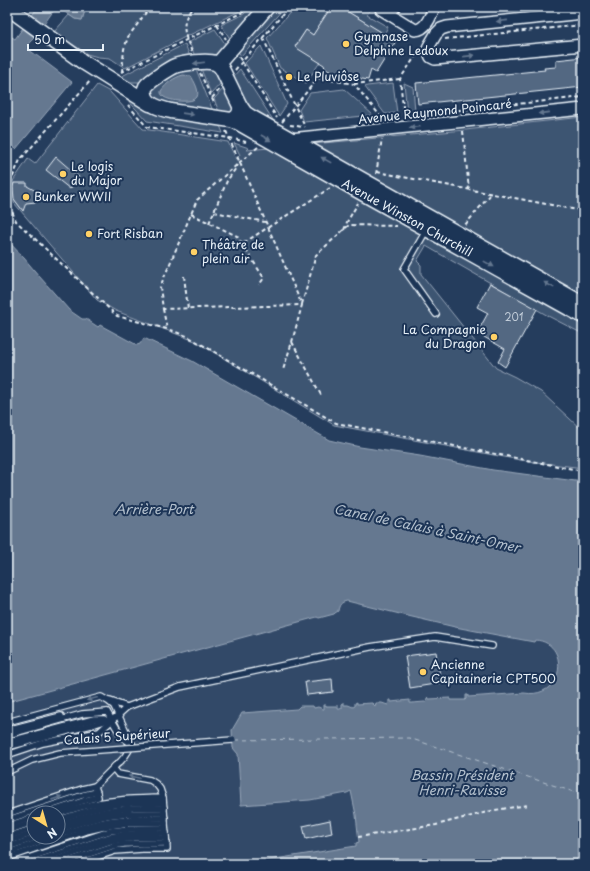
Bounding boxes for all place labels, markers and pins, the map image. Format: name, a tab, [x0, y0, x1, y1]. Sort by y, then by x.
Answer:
place label: Gymnase Delphine Ledoux	[354, 27, 449, 59]
marker: Gymnase Delphine Ledoux	[341, 39, 351, 49]
place label: Le Pluviôse	[297, 67, 359, 85]
marker: Le Pluviôse	[284, 72, 294, 82]
place label: Le logis du Major	[71, 157, 123, 189]
marker: Le logis du Major	[58, 169, 68, 179]
place label: Bunker WWII	[34, 187, 111, 205]
marker: Bunker WWII	[21, 192, 31, 202]
place label: Fort Risban	[97, 224, 163, 242]
marker: Fort Risban	[84, 229, 94, 239]
place label: Théâtre de plein air	[202, 235, 265, 267]
marker: Théâtre de plein air	[189, 247, 199, 257]
place label: La Compagnie du Dragon	[403, 320, 486, 352]
marker: La Compagnie du Dragon	[489, 332, 499, 342]
place label: Ancienne Capitainerie CPT500	[431, 655, 556, 687]
marker: Ancienne Capitainerie CPT500	[418, 667, 428, 677]

